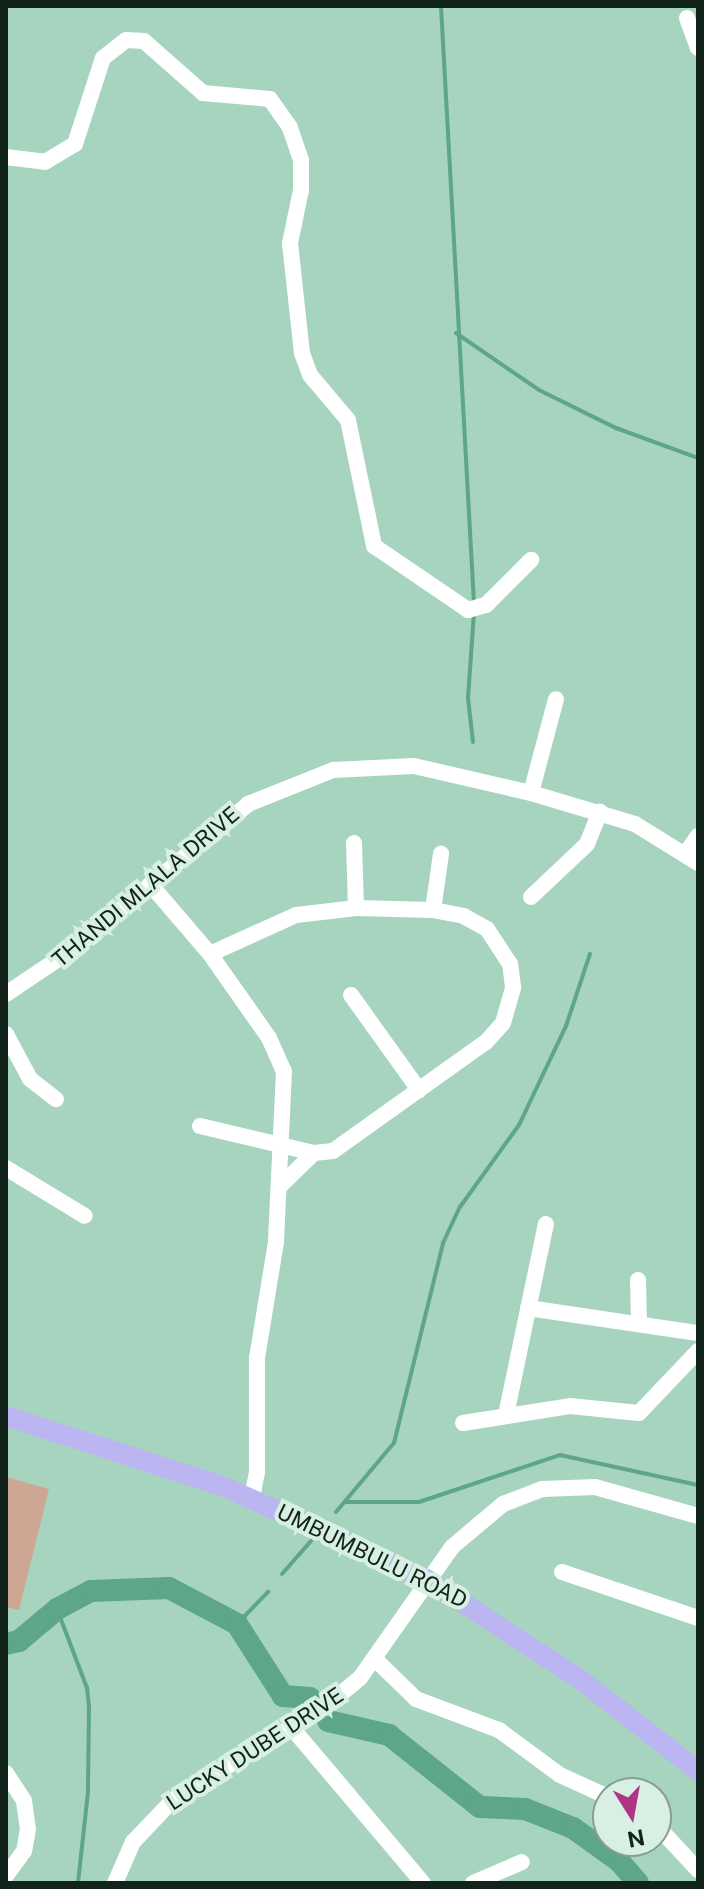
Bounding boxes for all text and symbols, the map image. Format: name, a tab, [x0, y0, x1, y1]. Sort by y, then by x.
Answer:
street label: THANDI MLALA DRIVE	[47, 801, 245, 973]
street label: UMBUMBULU ROAD	[272, 1498, 472, 1614]
street label: LUCKY DUBE DRIVE	[161, 1682, 349, 1816]
north arrow	[592, 1777, 672, 1857]
text: N	[625, 1824, 647, 1853]

